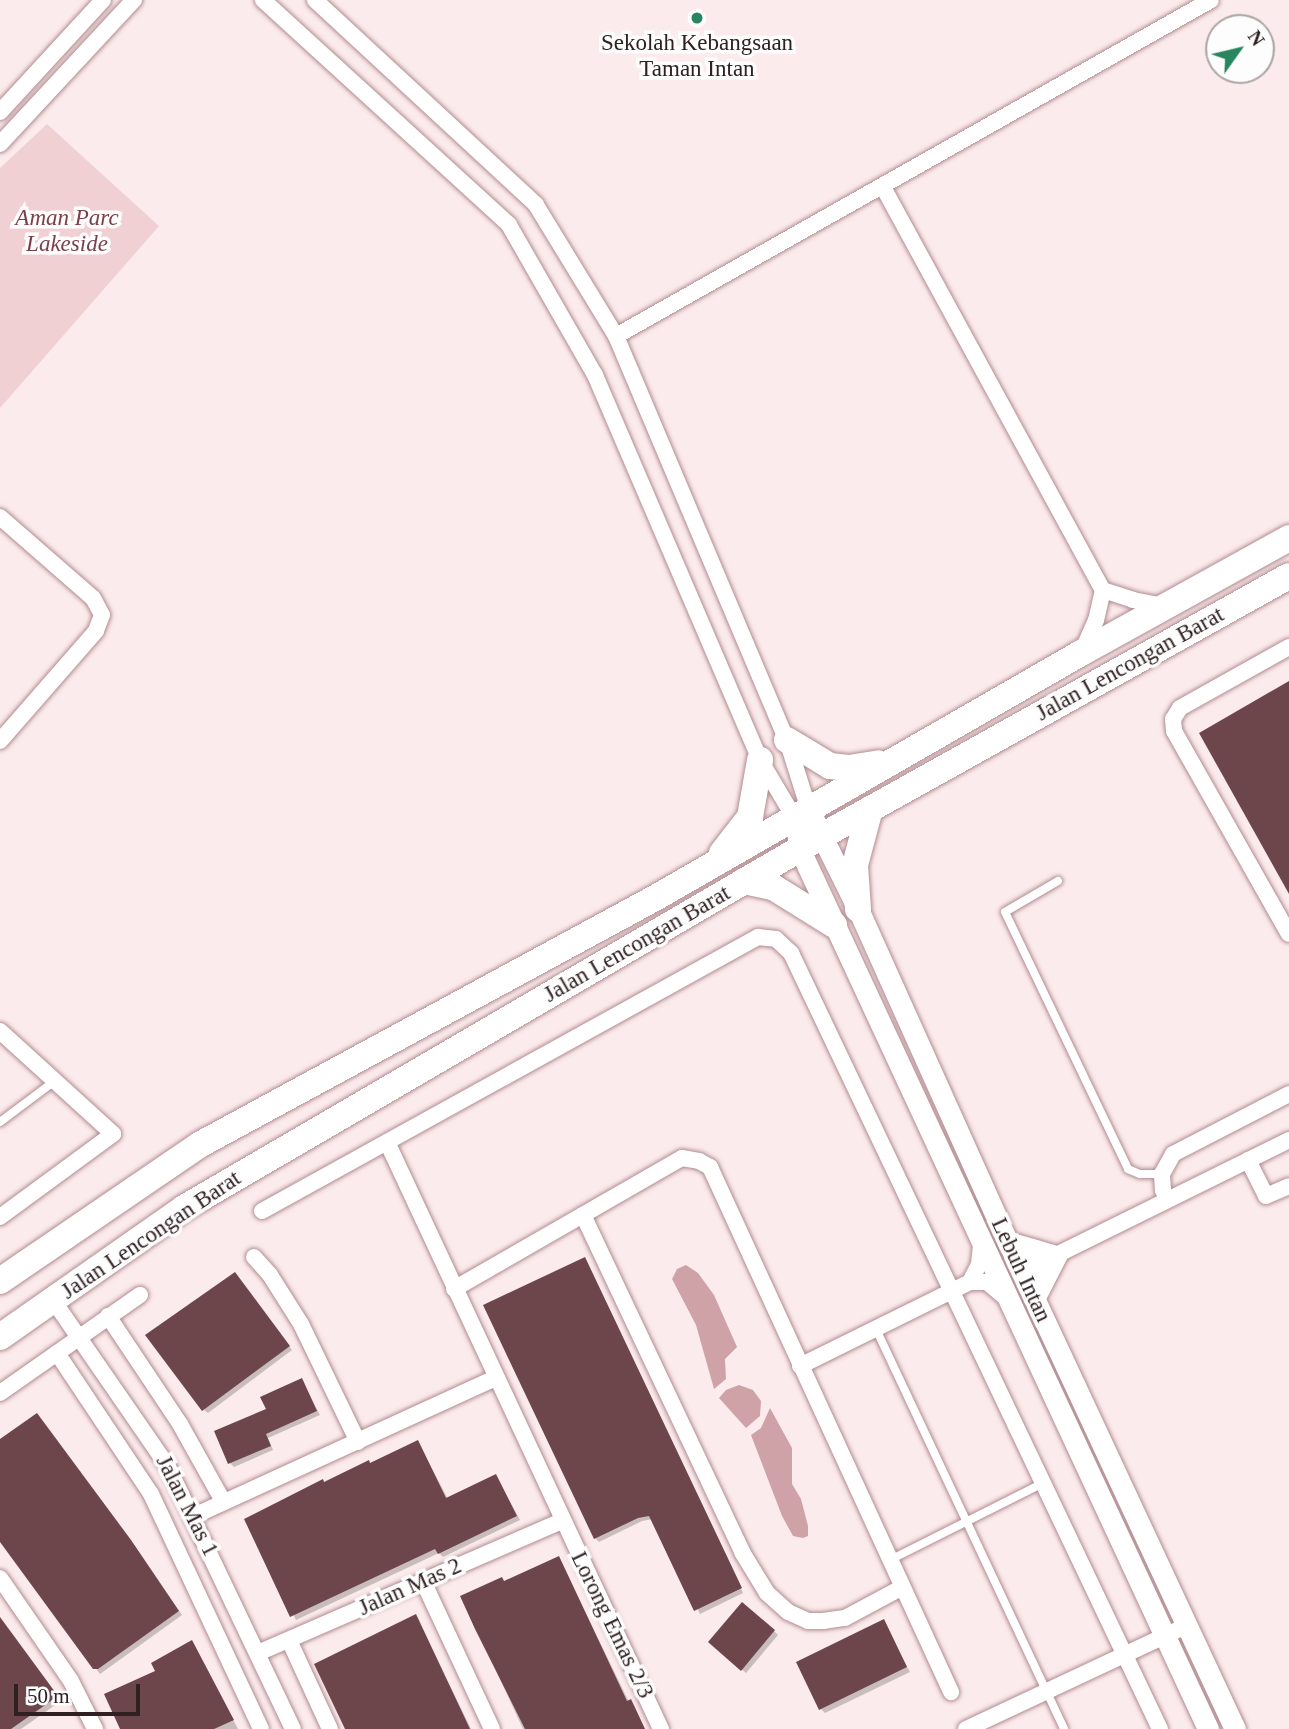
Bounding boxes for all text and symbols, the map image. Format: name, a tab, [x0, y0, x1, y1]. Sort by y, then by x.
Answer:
marker: Sekolah Kebangsaan Taman Intan	[689, 10, 705, 26]
north arrow	[1205, 14, 1275, 84]
text: N	[1244, 27, 1269, 50]
place label: Sekolah Kebangsaan Taman Intan	[601, 29, 793, 83]
park label: Aman Parc Lakeside	[15, 204, 119, 258]
street label: Jalan Lencongan Barat	[1031, 601, 1229, 727]
street label: Jalan Lencongan Barat	[539, 879, 735, 1009]
street label: Jalan Lencongan Barat	[56, 1165, 246, 1305]
street label: Lebuh Intan	[985, 1214, 1057, 1326]
street label: Jalan Mas 1	[150, 1451, 224, 1561]
street label: Lorong Emas 2/3	[565, 1547, 659, 1703]
street label: Jalan Mas 2	[354, 1552, 466, 1622]
scale bar	[18, 1670, 144, 1714]
text: 50 m	[27, 1684, 70, 1708]

